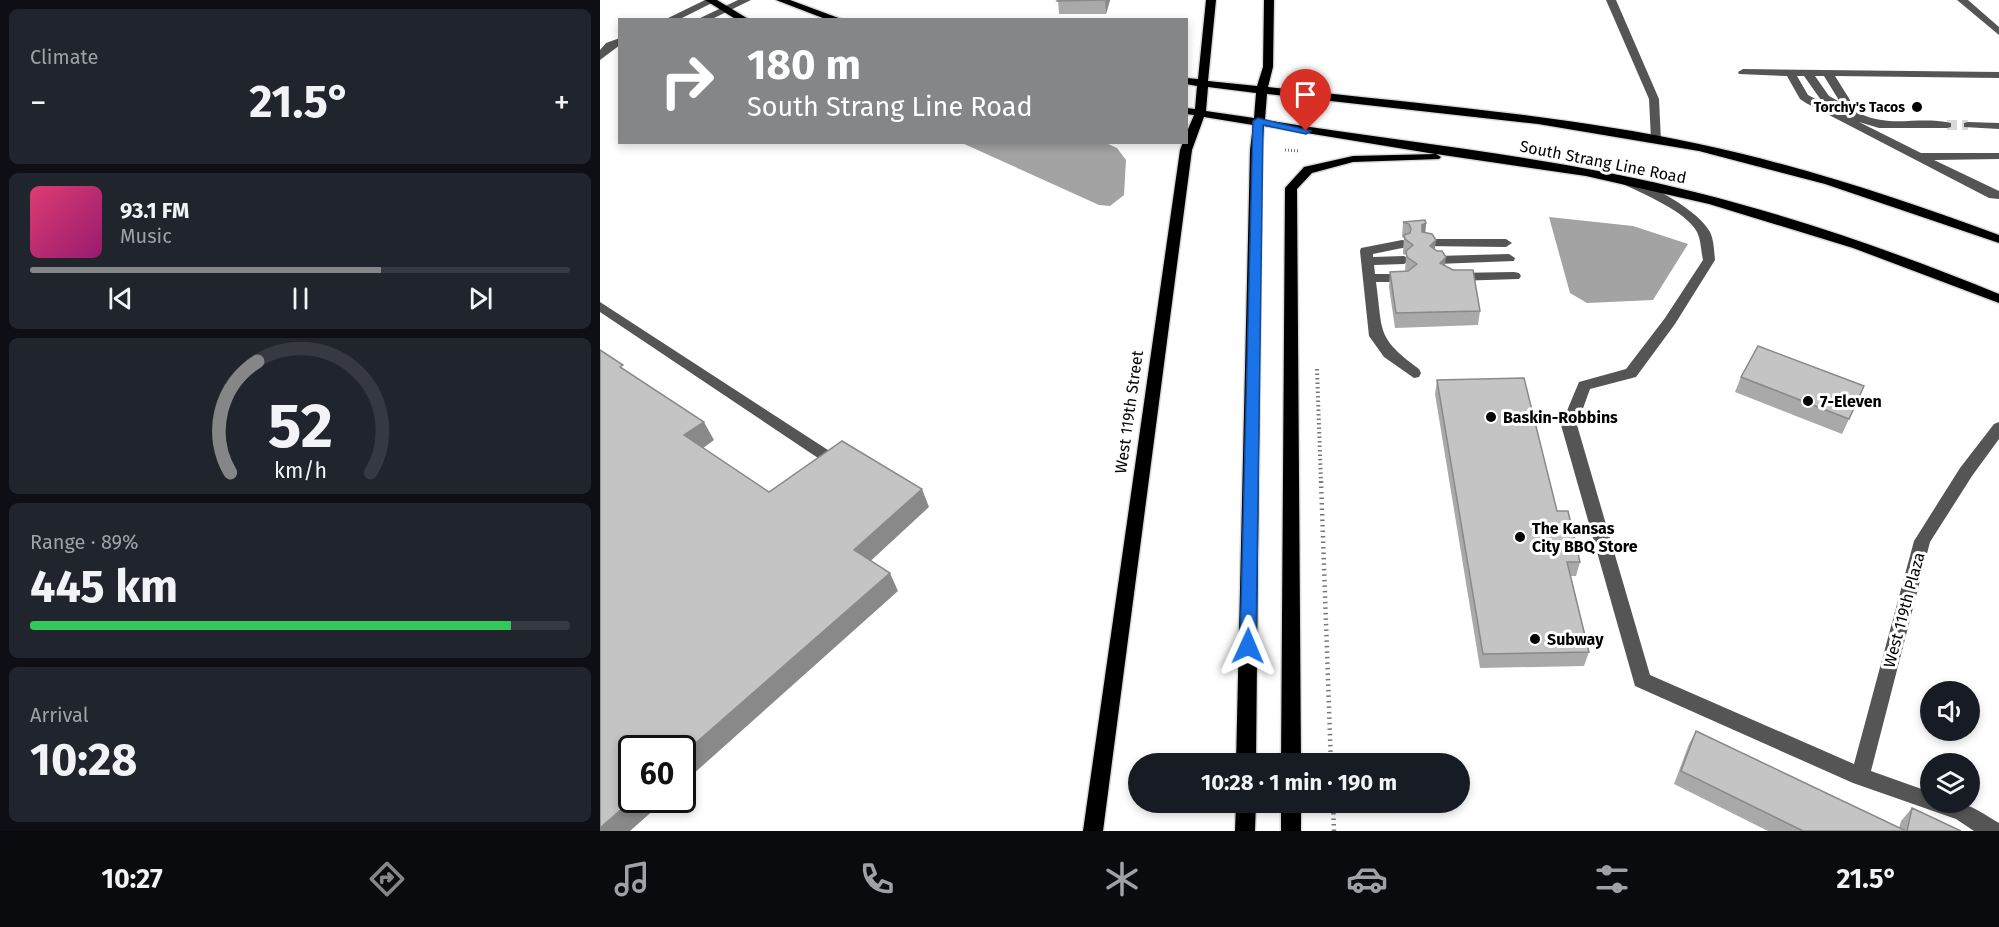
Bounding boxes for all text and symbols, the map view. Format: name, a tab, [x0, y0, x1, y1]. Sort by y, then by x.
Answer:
text: 180 m	[747, 40, 861, 90]
icon: right	[648, 42, 726, 120]
text: Climate	[30, 45, 98, 69]
pin	[1280, 69, 1331, 131]
text: 21.5°	[249, 75, 351, 129]
icon: arrive	[1289, 78, 1322, 111]
text: −	[30, 83, 47, 123]
text: +	[554, 83, 570, 123]
text: South Strang Line Road	[747, 91, 1033, 123]
place label: Torchy's Tacos	[1814, 99, 1905, 116]
marker: Torchy's Tacos	[1910, 100, 1924, 114]
street label: South Strang Line Road	[1518, 137, 1688, 187]
text: 93.1 FM	[120, 197, 189, 224]
text: Music	[120, 224, 172, 248]
icon: previous	[104, 282, 137, 315]
icon: pause	[284, 282, 317, 315]
icon: next	[464, 282, 497, 315]
street label: West 119th Street	[1111, 349, 1147, 475]
text: 52	[268, 389, 332, 464]
place label: 7-Eleven	[1820, 392, 1882, 411]
marker: 7-Eleven	[1801, 394, 1815, 408]
place label: Baskin-Robbins	[1503, 408, 1618, 427]
marker: Baskin-Robbins	[1484, 410, 1498, 424]
text: km/h	[273, 458, 327, 484]
place label: The Kansas City BBQ Store	[1532, 519, 1638, 556]
text: Range · 89%	[30, 530, 139, 554]
marker: The Kansas City BBQ Store	[1513, 530, 1527, 544]
street label: West 119th Plaza	[1879, 550, 1929, 670]
text: 445 km	[30, 560, 178, 614]
position arrow	[1216, 614, 1280, 678]
place label: Subway	[1547, 630, 1604, 649]
marker: Subway	[1528, 632, 1542, 646]
map controls	[1920, 681, 1980, 813]
button: sound	[1920, 681, 1980, 741]
text: Arrival	[30, 703, 89, 727]
text: 10:28	[30, 733, 137, 787]
speed limit sign: 60	[618, 735, 696, 813]
button: layers	[1920, 753, 1980, 813]
text: 10:28 · 1 min · 190 m	[1201, 769, 1397, 796]
icon: directions	[366, 858, 408, 900]
icon: music	[611, 858, 653, 900]
icon: phone	[856, 858, 898, 900]
icon: climate	[1101, 858, 1143, 900]
icon: car	[1346, 858, 1388, 900]
icon: filters	[1591, 858, 1633, 900]
text: 10:27	[102, 863, 163, 895]
text: 21.5°	[1836, 863, 1897, 895]

